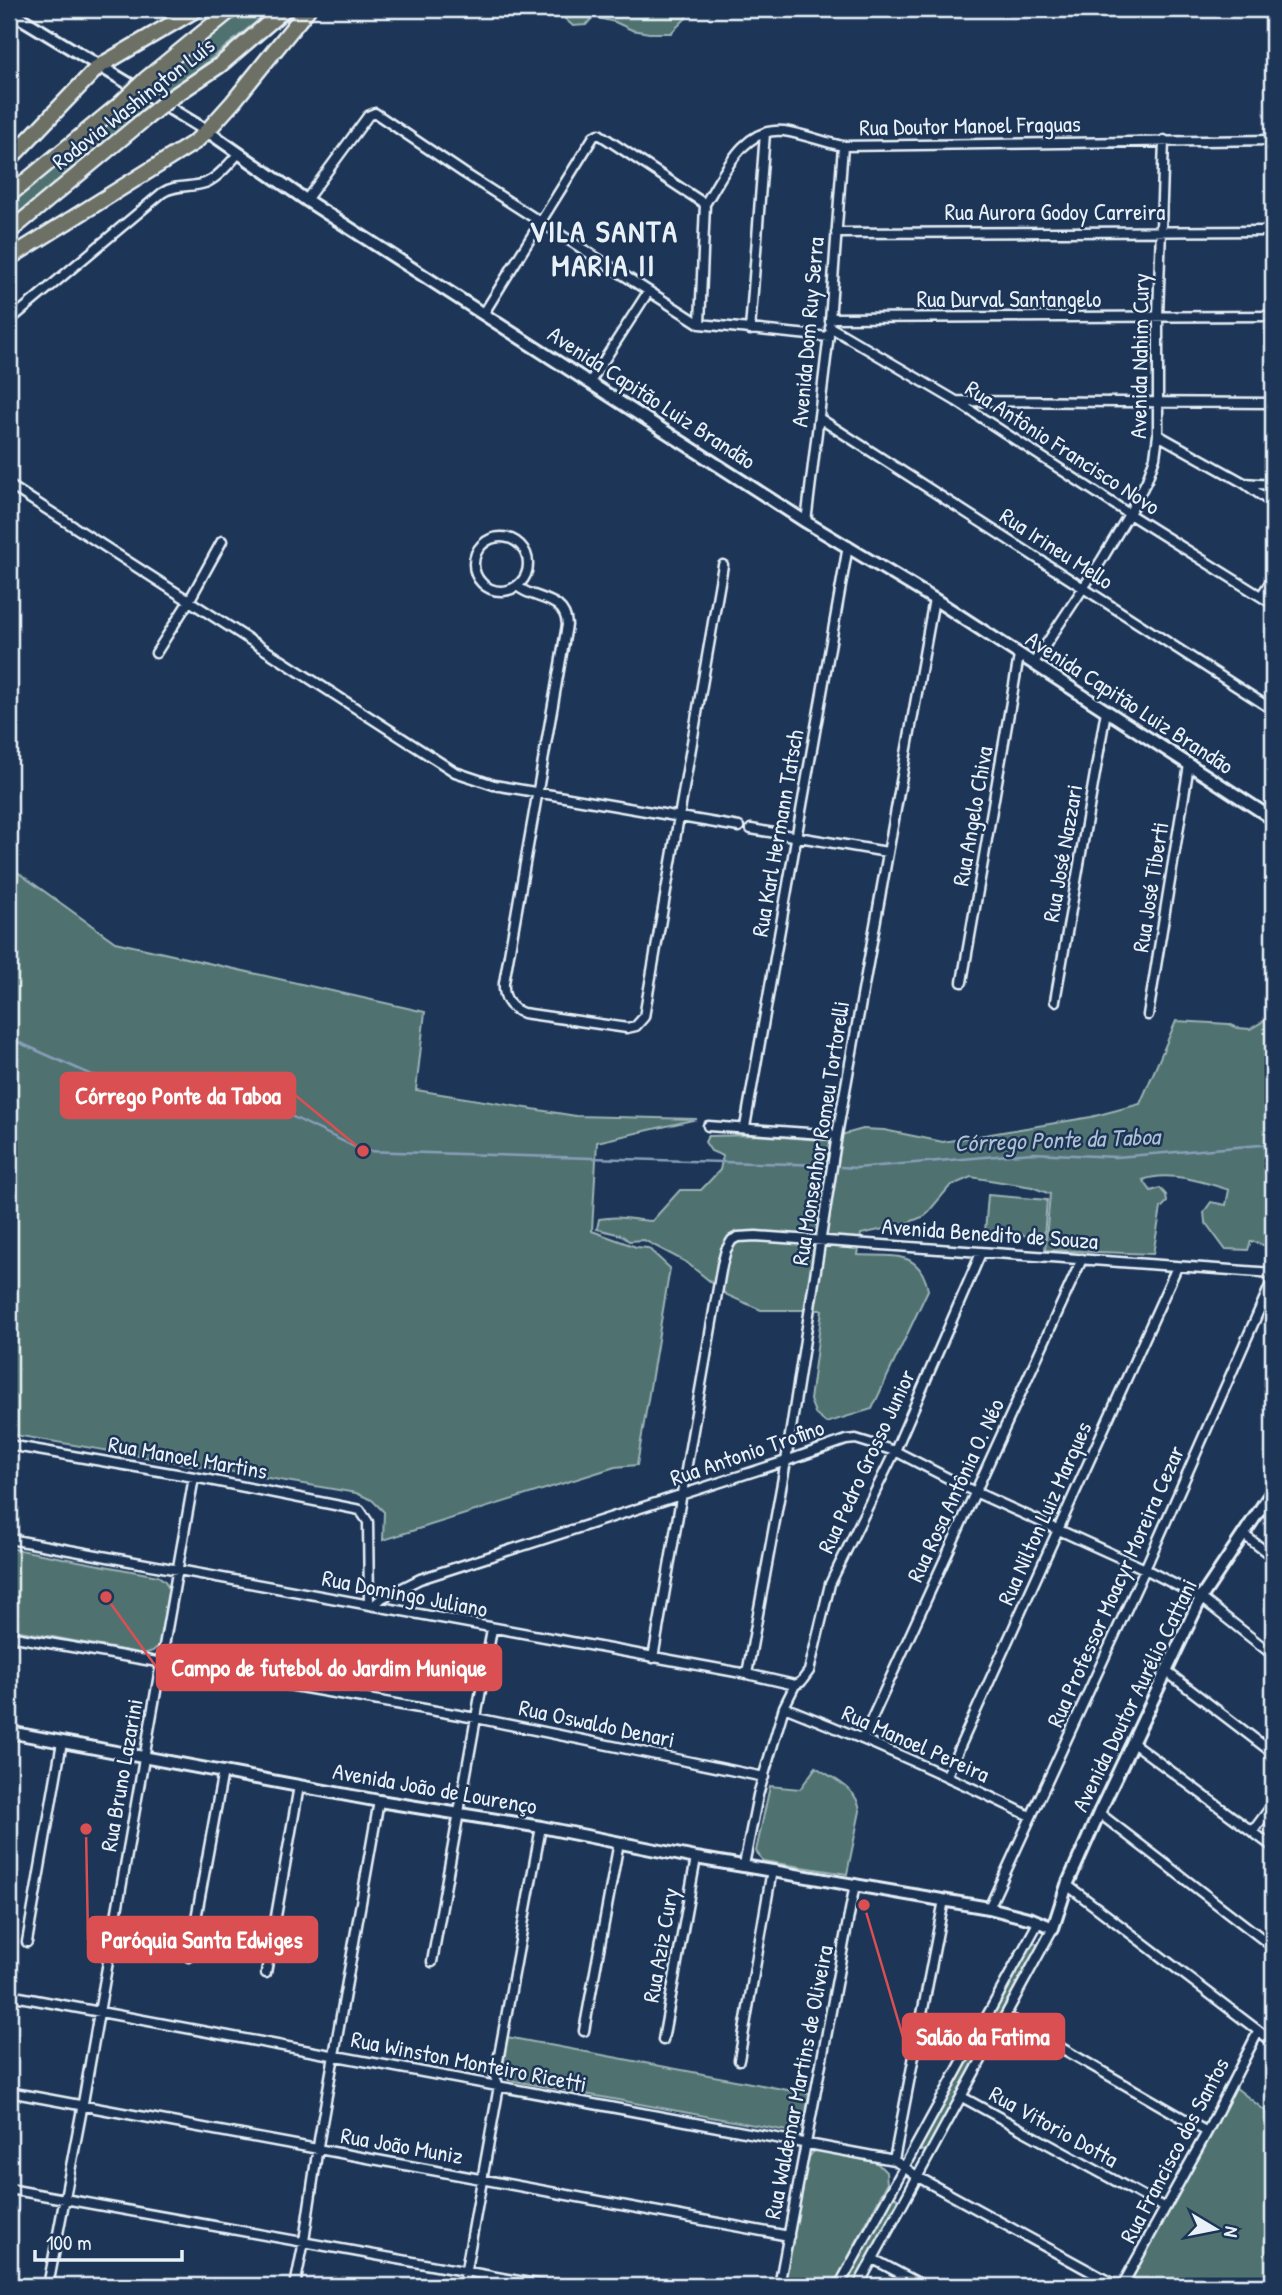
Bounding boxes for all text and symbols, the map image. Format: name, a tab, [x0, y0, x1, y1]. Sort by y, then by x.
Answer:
street label: Rodovia Washington Luís	[45, 30, 221, 176]
street label: Rua Doutor Manoel Fraguas	[859, 108, 1081, 142]
street label: Rua Aurora Godoy Carreira	[945, 196, 1165, 227]
district label: VILA SANTA MARIA II	[529, 211, 679, 285]
street label: Avenida Dom Ruy Serra	[783, 236, 831, 428]
street label: Avenida Nahim Cury	[1122, 273, 1156, 439]
street label: Rua Durval Santangelo	[917, 283, 1101, 314]
street label: Avenida Capitão Luiz Brandão	[542, 318, 762, 476]
street label: Rua Antônio Francisco Novo	[960, 372, 1166, 522]
street label: Rua Irineu Mello	[994, 500, 1120, 596]
street label: Avenida Capitão Luiz Brandão	[1020, 623, 1240, 781]
street label: Rua Karl Hermann Tatsch	[744, 727, 811, 939]
street label: Rua Angelo Chiva	[944, 744, 1000, 888]
street label: Rua José Nazzari	[1035, 782, 1089, 924]
street label: Rua José Tiberti	[1124, 820, 1176, 954]
street label: Rua Monsenhor Romeu Tortorelli	[784, 999, 856, 1267]
callout: Córrego Ponte da Taboa	[61, 1073, 295, 1118]
text: Córrego Ponte da Taboa	[75, 1079, 282, 1112]
water label: Córrego Ponte da Taboa	[953, 1119, 1163, 1160]
street label: Avenida Benedito de Souza	[881, 1210, 1099, 1256]
street label: Rua Pedro Grosso Junior	[810, 1364, 922, 1558]
street label: Rua Rosa Antônia O. Néo	[899, 1393, 1011, 1587]
street label: Rua Antonio Trofino	[666, 1411, 828, 1493]
street label: Rua Nilton Luiz Marques	[990, 1416, 1098, 1610]
street label: Rua Manoel Martins	[106, 1428, 270, 1486]
street label: Rua Professor Moacyr Moreira Cezar	[1039, 1440, 1191, 1732]
street label: Rua Domingo Juliano	[320, 1562, 490, 1624]
street label: Avenida Doutor Aurélio Cattani	[1064, 1573, 1204, 1817]
callout: Campo de futebol do Jardim Munique	[157, 1645, 501, 1690]
text: Campo de futebol do Jardim Munique	[171, 1651, 487, 1684]
street label: Rua Oswaldo Denari	[516, 1691, 678, 1755]
street label: Rua Bruno Lazarini	[92, 1696, 150, 1854]
street label: Rua Manoel Pereira	[837, 1697, 995, 1789]
street label: Avenida João de Lourenço	[330, 1755, 540, 1821]
street label: Rua Aziz Cury	[635, 1885, 685, 2005]
callout: Paróquia Santa Edwiges	[88, 1917, 317, 1962]
text: Paróquia Santa Edwiges	[101, 1923, 303, 1956]
street label: Rua Waldemar Martins de Oliveira	[756, 1943, 840, 2221]
callout: Salão da Fatima	[903, 2014, 1064, 2059]
text: Salão da Fatima	[916, 2020, 1050, 2052]
street label: Rua Winston Monteiro Ricetti	[349, 2023, 589, 2099]
street label: Rua Francisco dos Santos	[1112, 2052, 1236, 2248]
street label: Rua Vitorio Dotta	[984, 2078, 1124, 2174]
street label: Rua João Muniz	[338, 2119, 466, 2171]
north arrow	[1180, 2194, 1250, 2264]
scale bar	[35, 2218, 182, 2262]
text: N	[1218, 2225, 1245, 2239]
text: 100 m	[46, 2228, 92, 2257]

